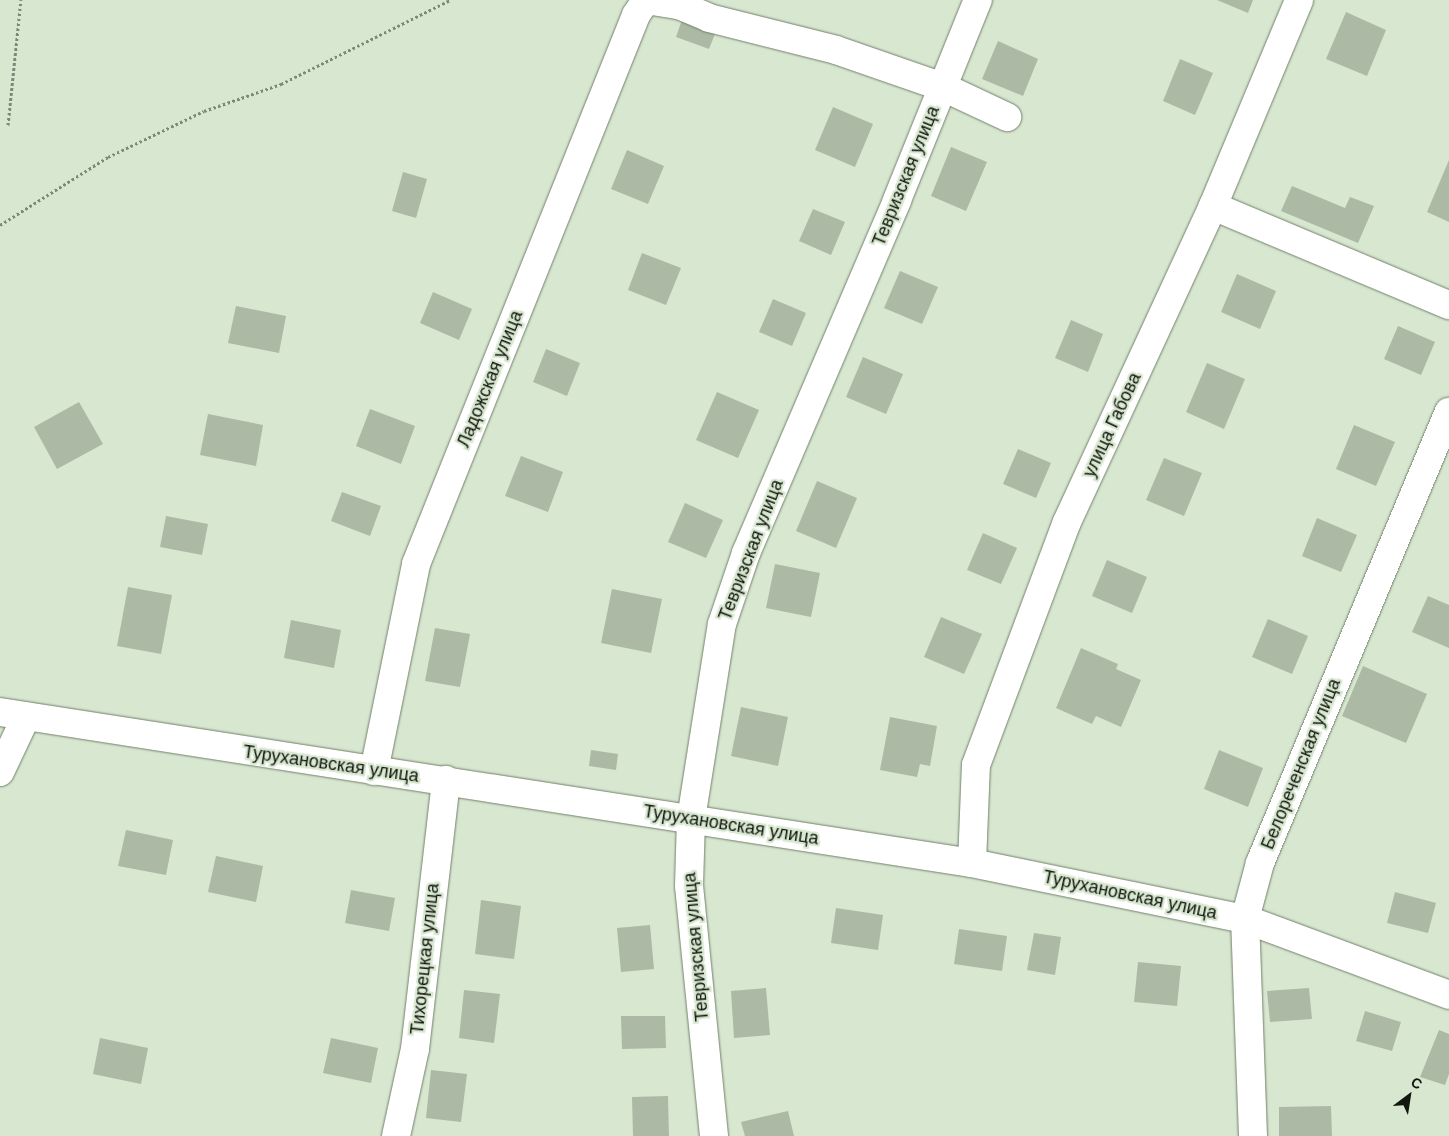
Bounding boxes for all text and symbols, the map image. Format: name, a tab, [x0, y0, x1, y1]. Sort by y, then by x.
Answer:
street label: Тевризская улица	[868, 103, 944, 249]
street label: Ладожская улица	[453, 307, 527, 451]
street label: улица Габова	[1078, 369, 1146, 481]
street label: Тевризская улица	[714, 476, 788, 624]
street label: Белореченская улица	[1257, 675, 1345, 853]
street label: Турухановская улица	[242, 741, 420, 787]
street label: Турухановская улица	[642, 800, 820, 850]
street label: Турухановская улица	[1041, 866, 1219, 924]
street label: Тевризская улица	[679, 872, 713, 1022]
street label: Тихорецкая улица	[406, 882, 444, 1036]
north arrow	[1384, 1071, 1434, 1121]
text: С	[1408, 1074, 1425, 1093]

